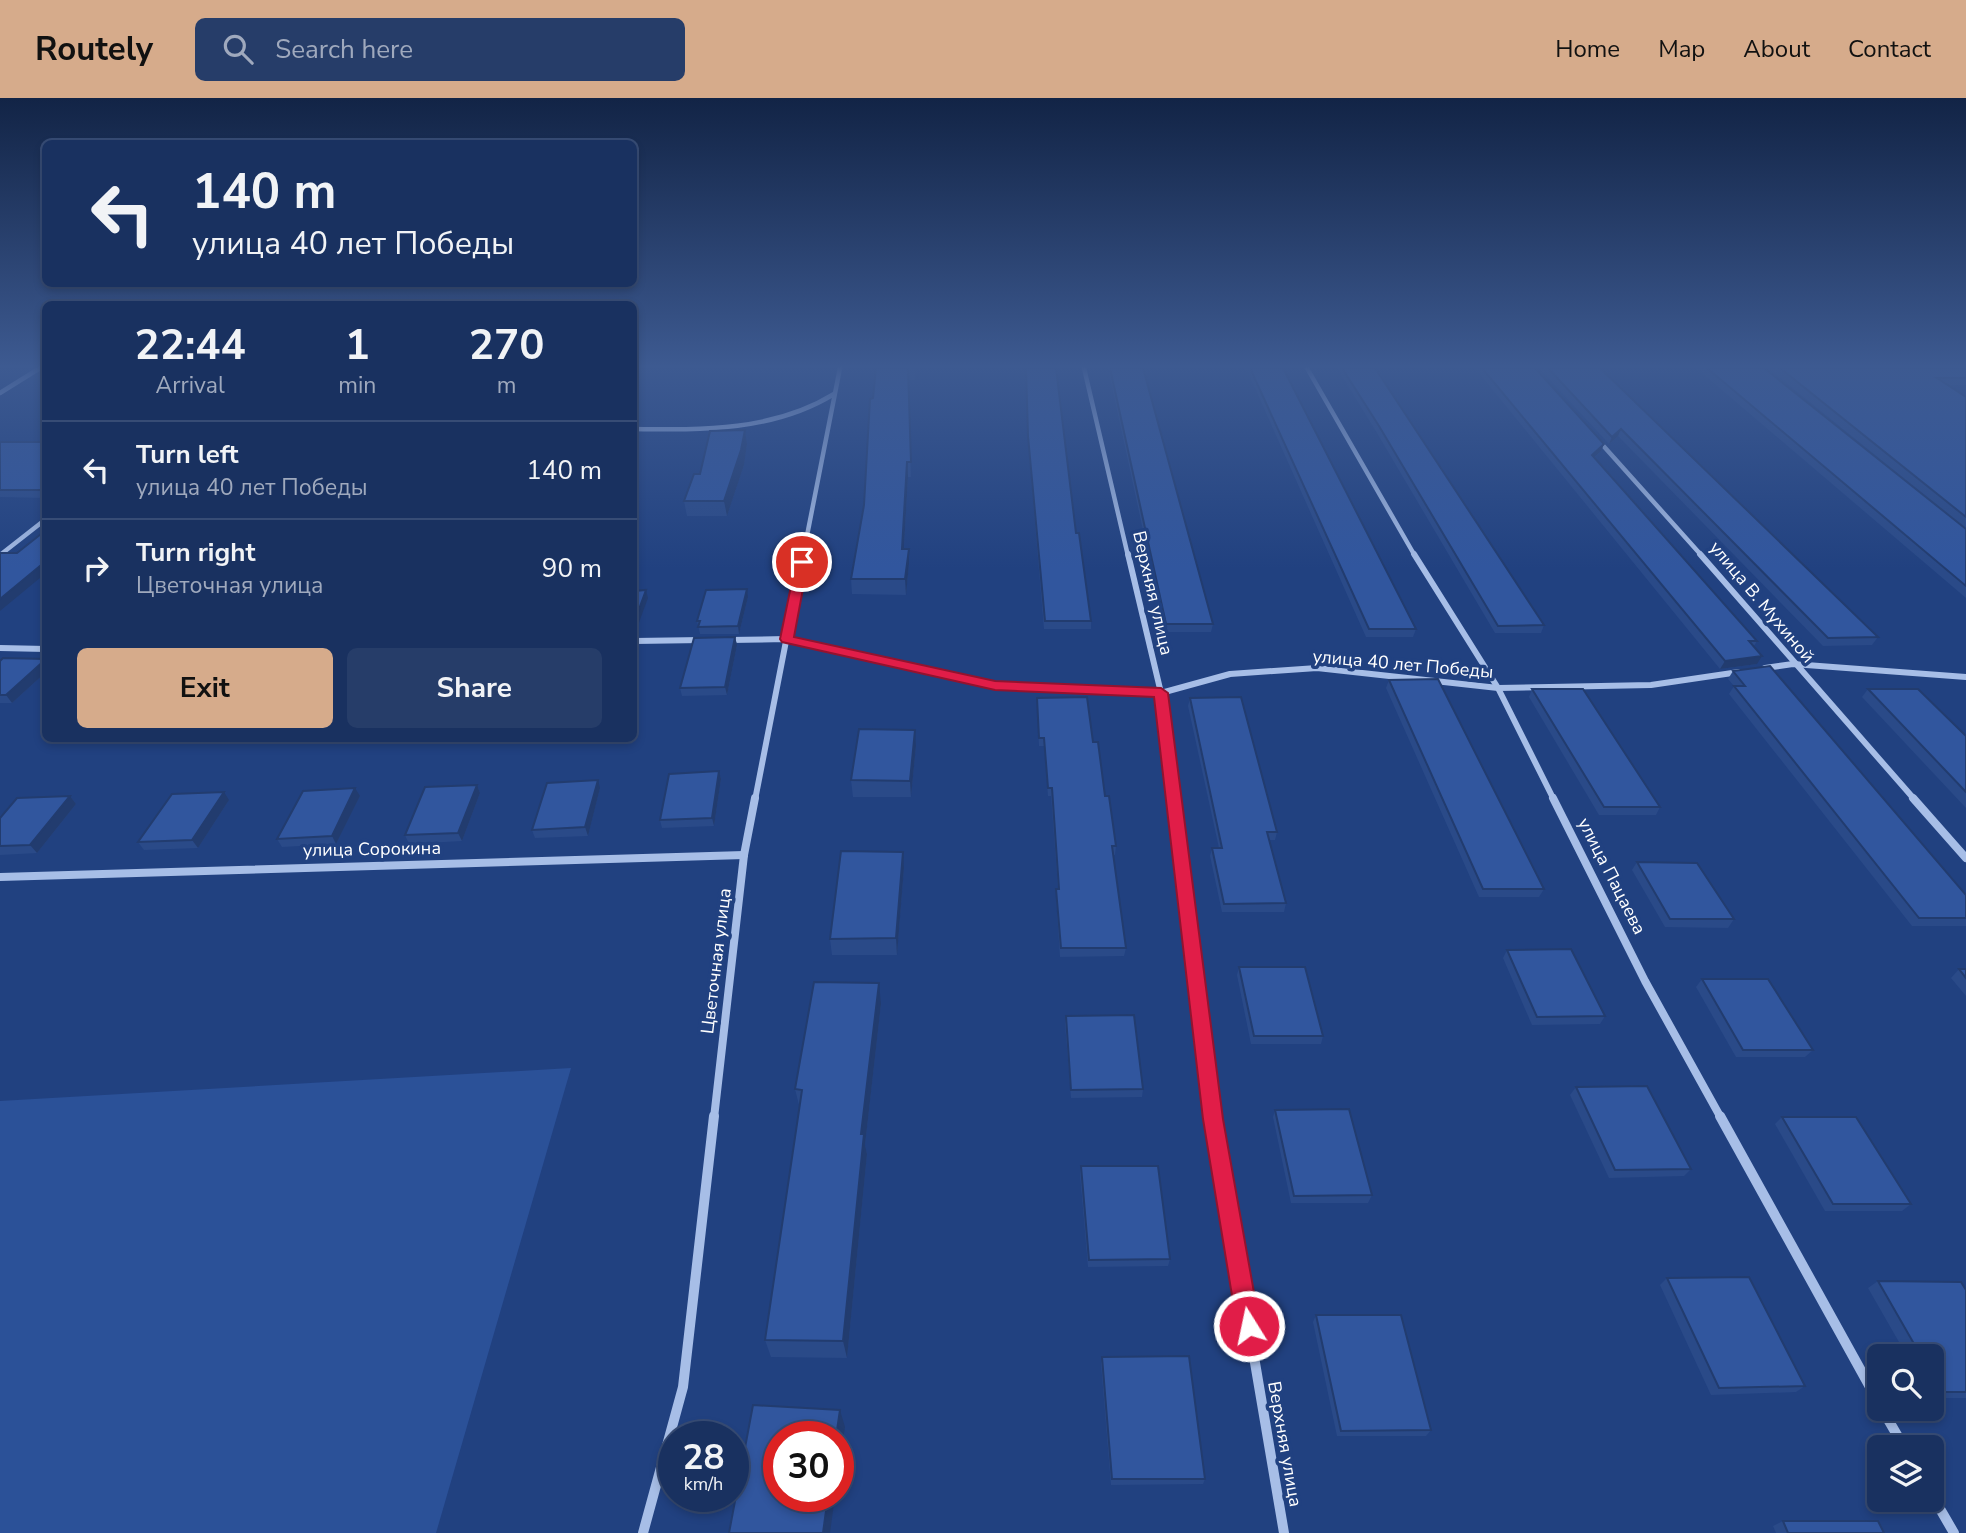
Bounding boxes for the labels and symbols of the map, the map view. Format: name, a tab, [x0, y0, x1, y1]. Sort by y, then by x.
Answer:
street label: Верхняя улица	[1127, 528, 1179, 658]
pin	[772, 532, 832, 592]
street label: улица В. Мухиной	[1704, 536, 1820, 668]
street label: улица 40 лет Победы	[1312, 644, 1494, 684]
street label: улица Пацаева	[1572, 814, 1652, 938]
street label: улица Сорокина	[303, 836, 441, 862]
street label: Цветочная улица	[695, 887, 737, 1035]
position arrow	[1212, 1289, 1286, 1363]
street label: Верхняя улица	[1262, 1379, 1308, 1509]
speed limit sign: 30	[763, 1421, 854, 1512]

